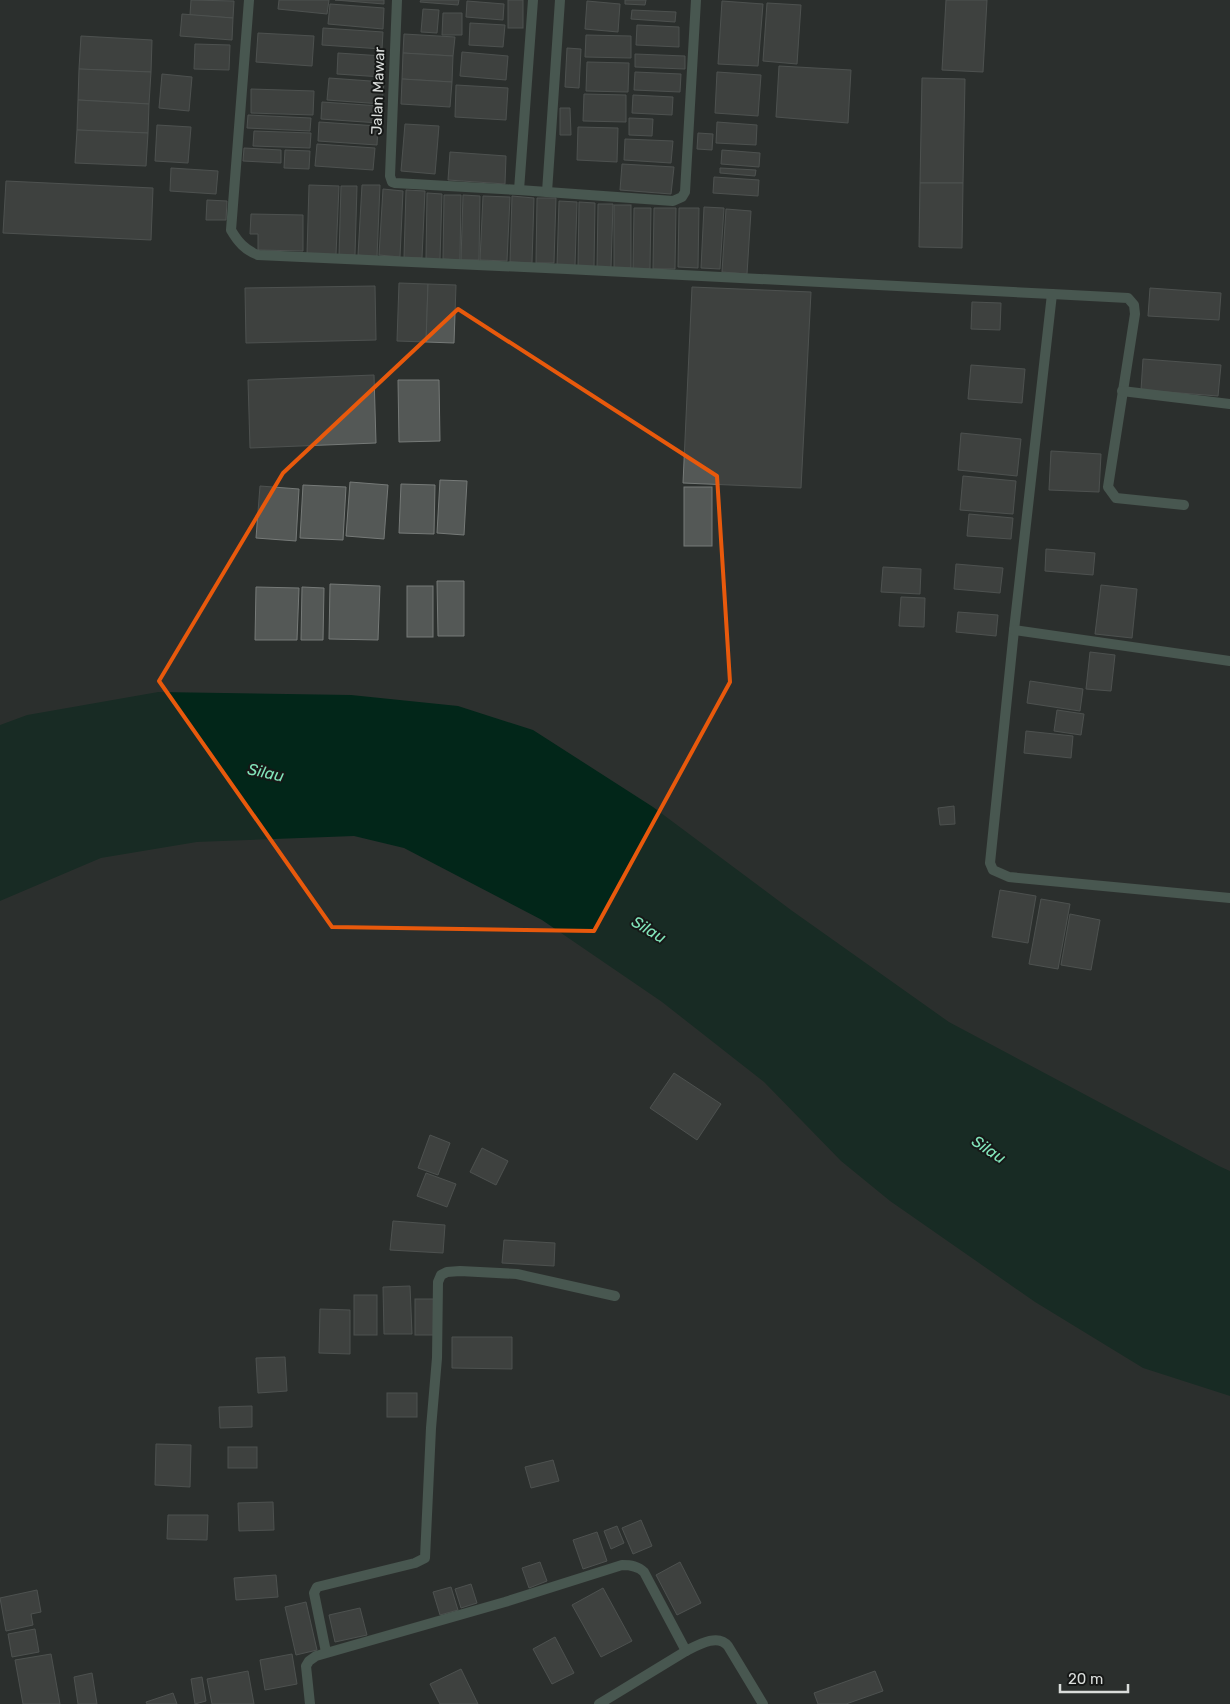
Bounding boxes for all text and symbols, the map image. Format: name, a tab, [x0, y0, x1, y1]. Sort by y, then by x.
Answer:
street label: Jalan Mawar	[367, 46, 389, 135]
water label: Silau	[246, 759, 286, 786]
water label: Silau	[628, 912, 670, 947]
water label: Silau	[968, 1131, 1010, 1168]
scale bar	[1060, 1662, 1128, 1694]
text: 20 m	[1068, 1670, 1103, 1688]

